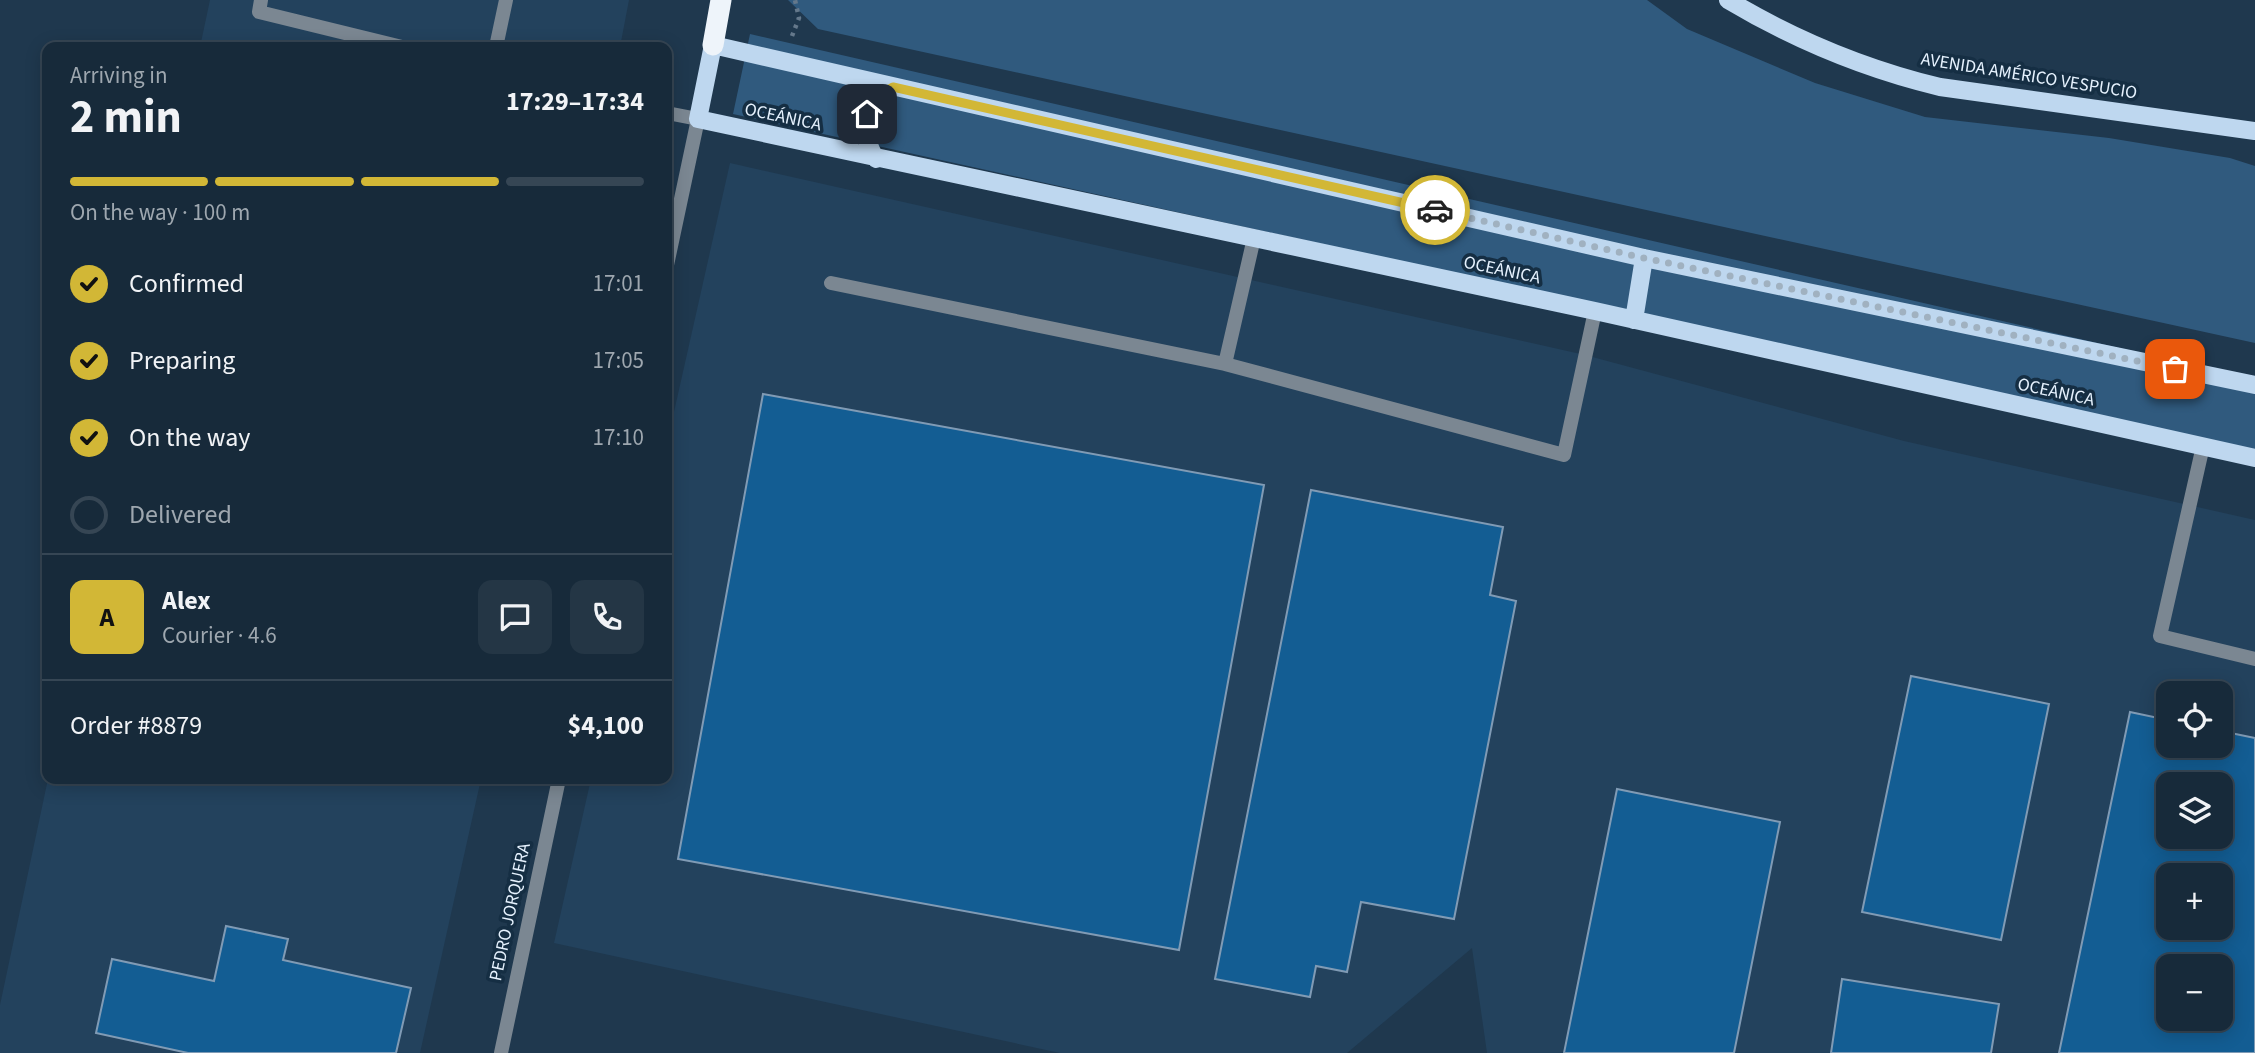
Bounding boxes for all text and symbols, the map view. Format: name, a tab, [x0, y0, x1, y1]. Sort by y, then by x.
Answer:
street label: AVENIDA AMÉRICO VESPUCIO	[1919, 47, 2139, 105]
text: Arriving in	[70, 59, 168, 92]
text: 17:29–17:34	[506, 83, 644, 120]
pin	[837, 84, 897, 144]
text: 2 min	[70, 85, 182, 150]
icon: home	[848, 95, 886, 133]
street label: OCEÁNICA	[742, 97, 824, 137]
courier	[1400, 175, 1470, 245]
icon: car	[1416, 191, 1454, 229]
text: On the way · 100 m	[70, 196, 250, 229]
street label: OCEÁNICA	[1461, 250, 1543, 290]
icon: check	[70, 265, 108, 303]
text: Confirmed	[129, 265, 244, 302]
text: 17:01	[593, 267, 644, 300]
pin	[2145, 339, 2205, 399]
icon: check	[70, 342, 108, 380]
text: Preparing	[129, 342, 235, 379]
text: 17:05	[593, 344, 644, 377]
icon: bag	[2156, 350, 2194, 388]
street label: OCEÁNICA	[2015, 372, 2097, 412]
icon: check	[70, 419, 108, 457]
text: On the way	[129, 419, 250, 456]
text: 17:10	[593, 421, 644, 454]
text: Delivered	[129, 496, 232, 533]
button: chat	[478, 580, 552, 654]
button: phone	[570, 580, 644, 654]
text: Alex	[162, 582, 211, 619]
text: A	[100, 599, 114, 636]
text: Courier · 4.6	[162, 619, 277, 652]
map controls	[2156, 681, 2233, 1031]
button: locate	[2156, 681, 2233, 758]
text: Order #8879	[70, 707, 202, 744]
text: $4,100	[568, 707, 644, 744]
button: layers	[2156, 772, 2233, 849]
street label: PEDRO JORQUERA	[483, 841, 537, 983]
button: +	[2156, 863, 2233, 940]
button: −	[2156, 954, 2233, 1031]

